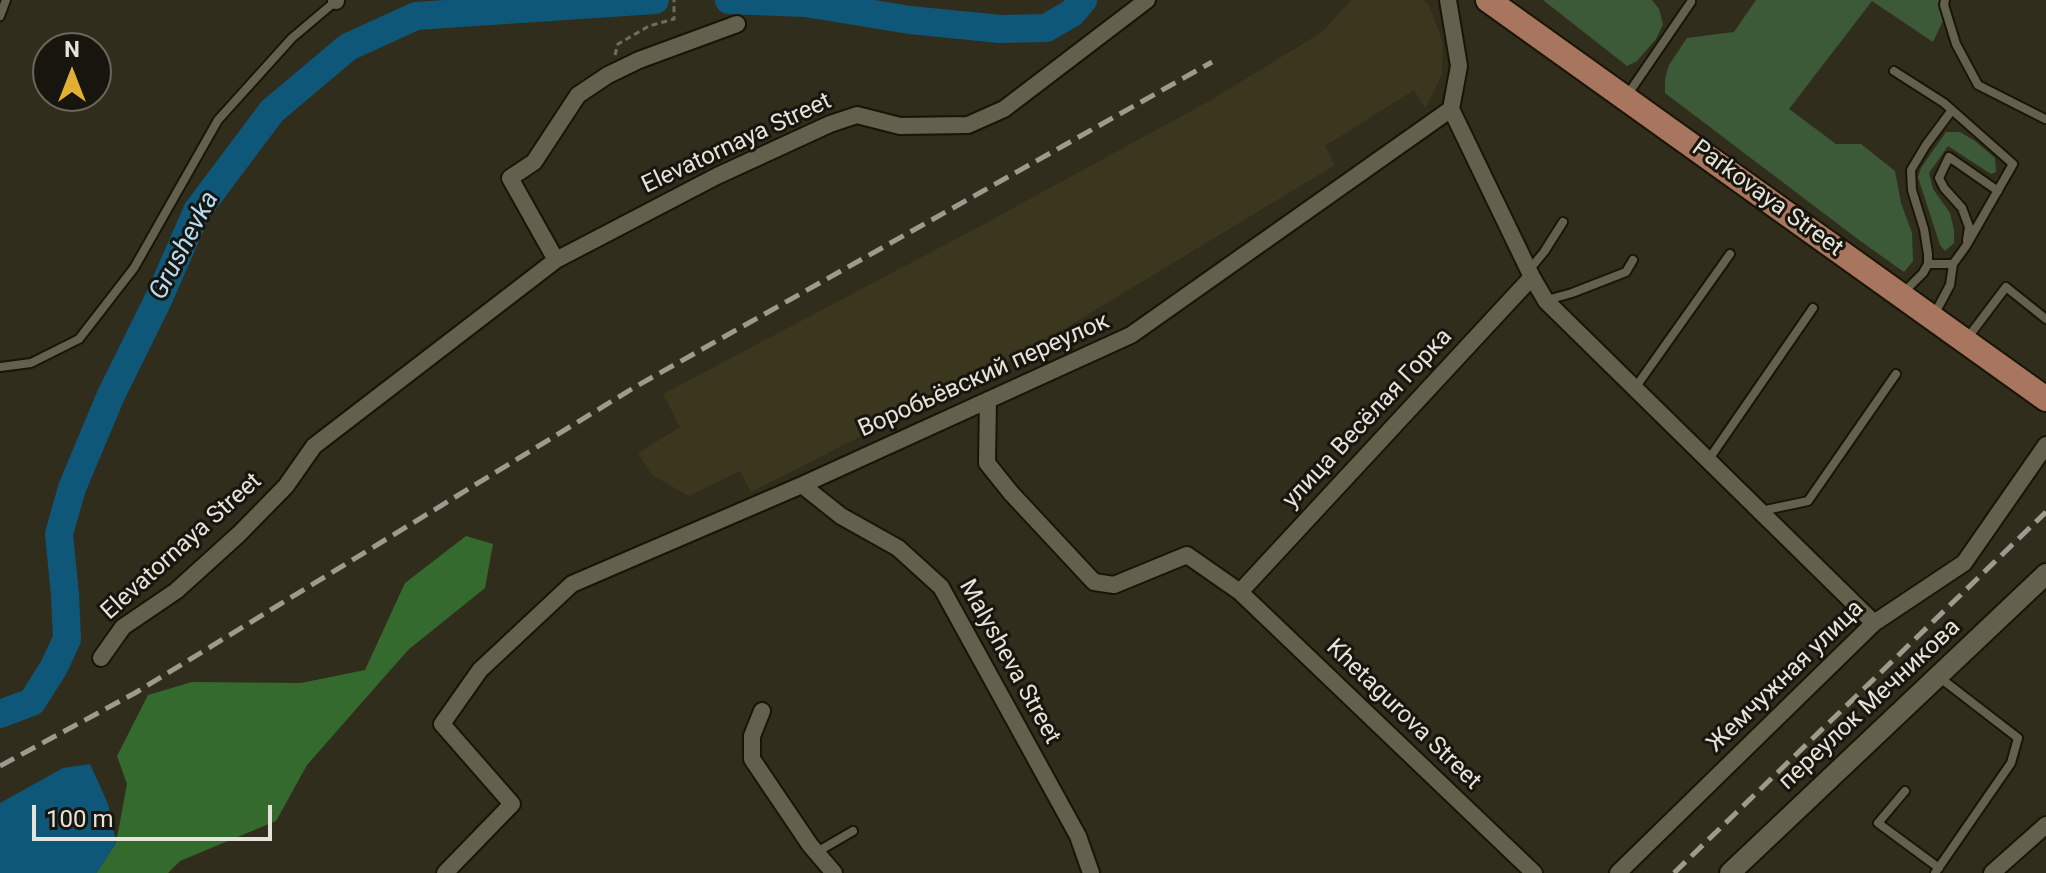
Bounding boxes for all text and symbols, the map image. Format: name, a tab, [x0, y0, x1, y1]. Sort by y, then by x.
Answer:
north arrow	[32, 32, 112, 112]
text: N	[64, 37, 80, 62]
street label: Elevatornaya Street	[638, 87, 836, 201]
street label: Parkovaya Street	[1686, 135, 1848, 263]
water label: Grushevka	[143, 186, 227, 306]
street label: Воробьёвский переулок	[854, 308, 1114, 444]
street label: улица Весёлая Горка	[1277, 323, 1459, 515]
street label: Elevatornaya Street	[96, 468, 268, 626]
street label: Malysheva Street	[952, 575, 1066, 749]
street label: Жемчужная улица	[1702, 595, 1870, 759]
street label: переулок Мечникова	[1773, 613, 1967, 797]
street label: Khetagurova Street	[1320, 634, 1486, 796]
scale bar	[36, 789, 276, 839]
text: 100 m	[46, 805, 113, 833]

